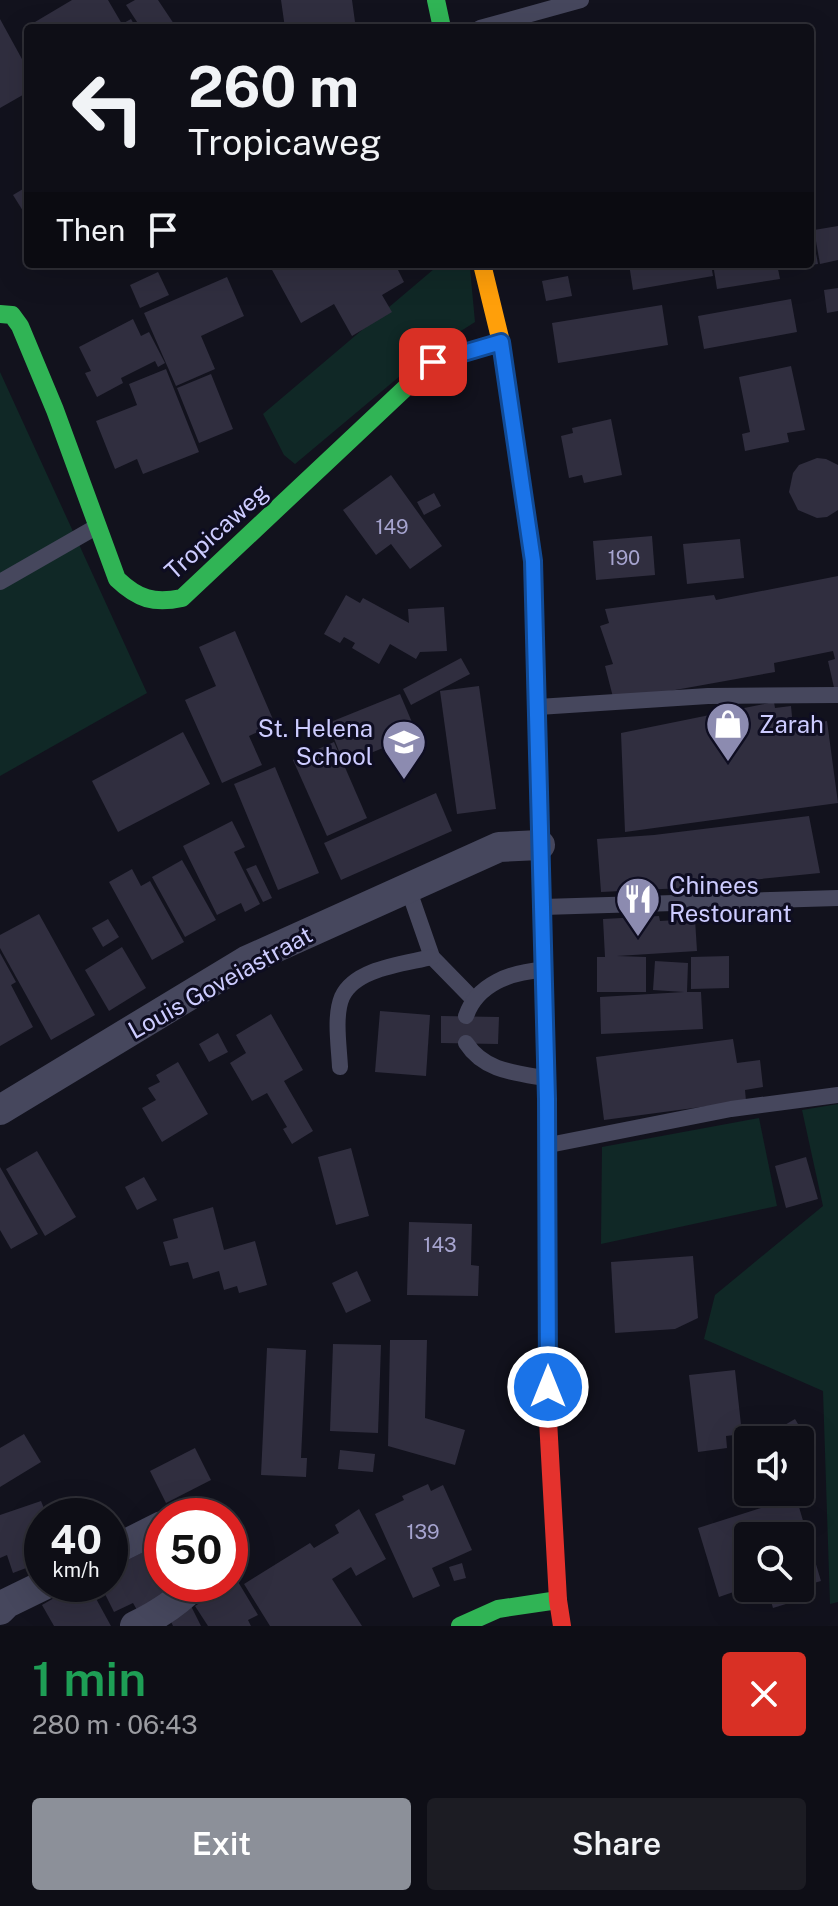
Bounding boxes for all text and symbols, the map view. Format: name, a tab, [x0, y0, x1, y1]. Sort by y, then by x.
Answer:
text: 260 m	[188, 54, 359, 120]
icon: left	[56, 56, 160, 160]
text: Tropicaweg	[188, 121, 382, 163]
icon: arrive	[141, 208, 185, 252]
text: Then	[56, 212, 125, 248]
pin	[399, 328, 467, 396]
icon: arrive	[411, 340, 455, 384]
street label: Tropicaweg	[159, 477, 273, 585]
house number: 149	[375, 515, 409, 539]
house number: 190	[608, 546, 640, 570]
shop icon: Zarah	[704, 700, 752, 763]
place label: Zarah	[759, 710, 824, 738]
place label: St. Helena School	[258, 714, 373, 770]
school or university icon: St. Helena School	[380, 718, 428, 781]
place label: Chinees Restourant	[669, 871, 792, 927]
restaurant icon: Chinees Restourant	[614, 875, 662, 938]
street label: Louis Goveiastraat	[123, 920, 317, 1044]
house number: 143	[423, 1233, 457, 1257]
position arrow	[506, 1345, 590, 1429]
map controls	[734, 1426, 814, 1602]
button: sound	[734, 1426, 814, 1506]
speed limit sign: 50	[144, 1498, 248, 1602]
text: 40	[50, 1516, 102, 1563]
house number: 139	[406, 1520, 440, 1544]
button: search	[734, 1522, 814, 1602]
text: km/h	[52, 1558, 100, 1582]
text: 1 min	[32, 1650, 146, 1707]
button: close	[722, 1652, 806, 1736]
text: 280 m · 06:43	[32, 1709, 198, 1740]
button: Exit	[32, 1798, 411, 1890]
button: Share	[427, 1798, 806, 1890]

